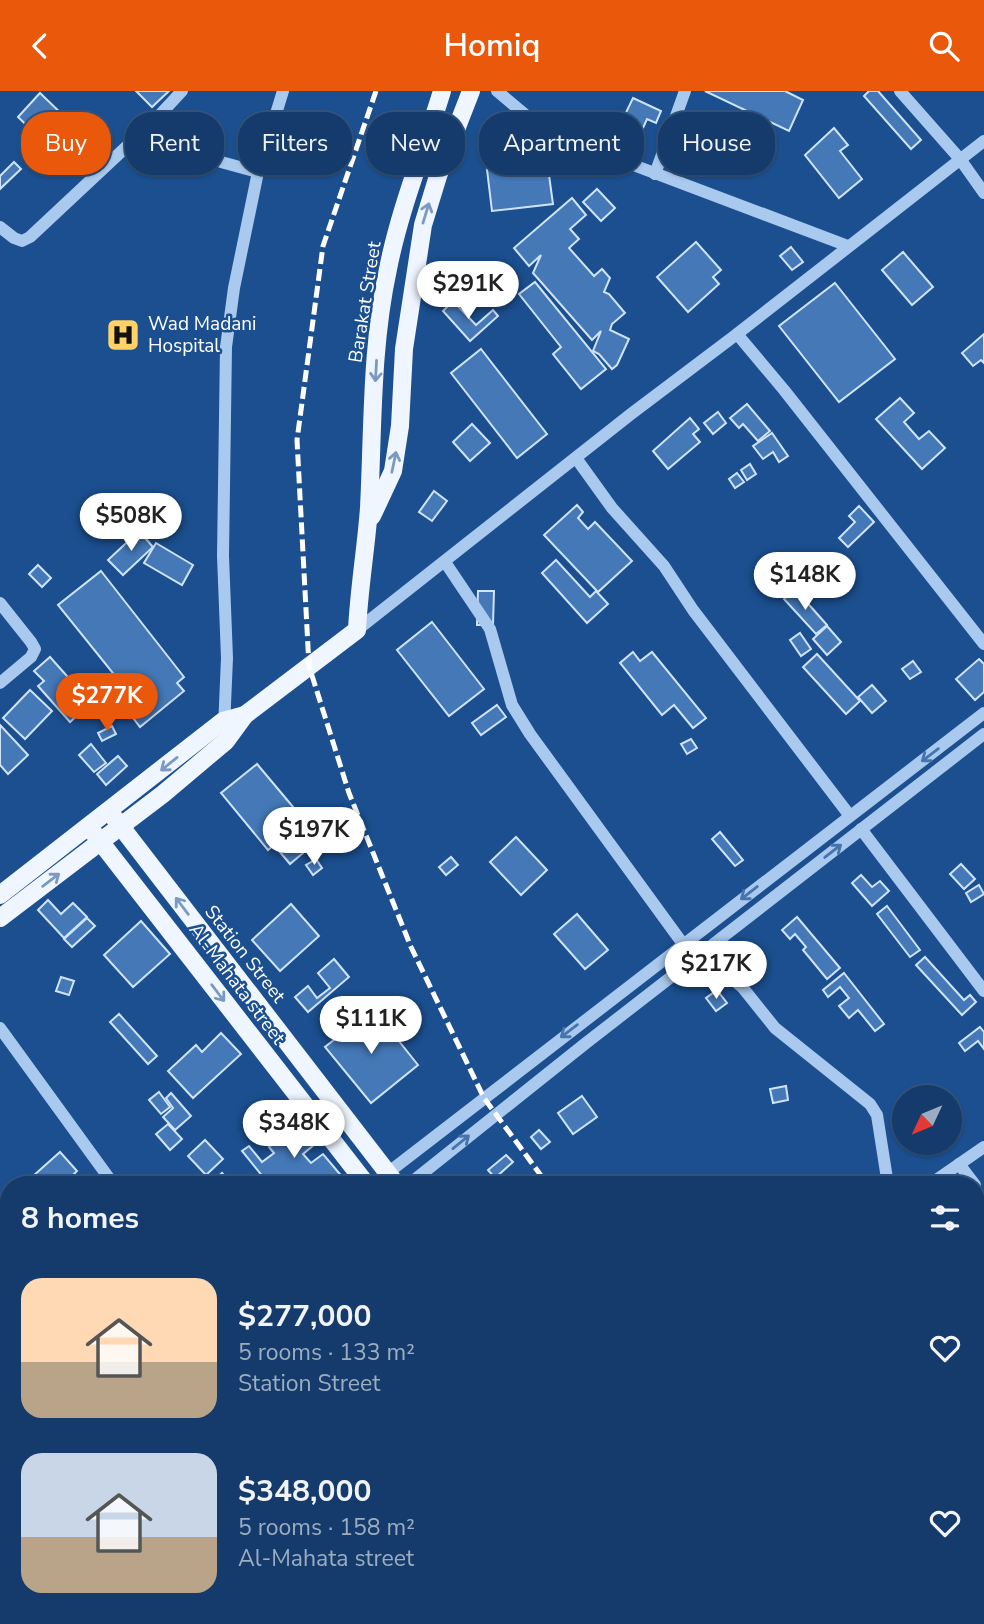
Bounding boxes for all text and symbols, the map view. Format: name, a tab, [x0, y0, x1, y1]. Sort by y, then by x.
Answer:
text: Homiq	[443, 24, 541, 67]
icon: back	[21, 27, 59, 65]
icon: search	[925, 27, 963, 65]
chip: Buy	[21, 112, 111, 175]
chip: Rent	[125, 112, 224, 175]
chip: Filters	[238, 112, 352, 175]
chip: New	[366, 112, 465, 175]
chip: Apartment	[479, 112, 644, 175]
chip: House	[658, 112, 775, 175]
one-way arrow	[421, 202, 434, 224]
street label: Barakat Street	[343, 239, 387, 365]
pin: $291K	[419, 261, 517, 321]
text: $291K	[433, 268, 503, 299]
place label: Wad Madani Hospital	[148, 311, 257, 359]
hospital icon: Wad Madani Hospital	[104, 316, 142, 354]
one-way arrow	[369, 359, 382, 382]
one-way arrow	[388, 452, 401, 474]
pin: $508K	[82, 493, 180, 553]
text: $508K	[96, 500, 166, 531]
pin: $148K	[756, 553, 854, 612]
text: $148K	[770, 559, 840, 590]
pin: $277K	[58, 673, 156, 733]
text: $277K	[72, 680, 142, 711]
one-way arrow	[921, 747, 939, 762]
one-way arrow	[161, 756, 179, 771]
pin: $197K	[265, 807, 363, 867]
text: $197K	[279, 814, 349, 845]
one-way arrow	[824, 843, 842, 858]
one-way arrow	[41, 873, 59, 888]
one-way arrow	[740, 885, 759, 900]
one-way arrow	[175, 898, 190, 916]
street label: Station Street	[199, 900, 292, 1009]
street label: Al-Mahata street	[183, 918, 291, 1050]
pin: $217K	[667, 941, 765, 1001]
text: $217K	[681, 948, 751, 979]
one-way arrow	[210, 984, 225, 1002]
pin: $111K	[322, 997, 420, 1056]
text: $111K	[336, 1003, 406, 1034]
one-way arrow	[560, 1024, 578, 1039]
north arrow	[892, 1085, 962, 1155]
map controls	[892, 1085, 962, 1155]
pin: $348K	[245, 1101, 343, 1160]
text: $348K	[259, 1107, 329, 1138]
one-way arrow	[452, 1134, 470, 1150]
text: 8 homes	[21, 1198, 139, 1239]
icon: filters	[926, 1199, 964, 1237]
text: $277,000	[238, 1296, 371, 1337]
icon: home	[77, 1306, 161, 1390]
icon: heart	[926, 1329, 964, 1367]
text: 5 rooms · 133 m²	[238, 1337, 415, 1368]
text: Station Street	[238, 1368, 380, 1399]
text: $348,000	[238, 1471, 371, 1512]
icon: home	[77, 1481, 161, 1565]
icon: heart	[926, 1504, 964, 1542]
text: 5 rooms · 158 m²	[238, 1512, 415, 1543]
text: Al-Mahata street	[238, 1543, 414, 1574]

